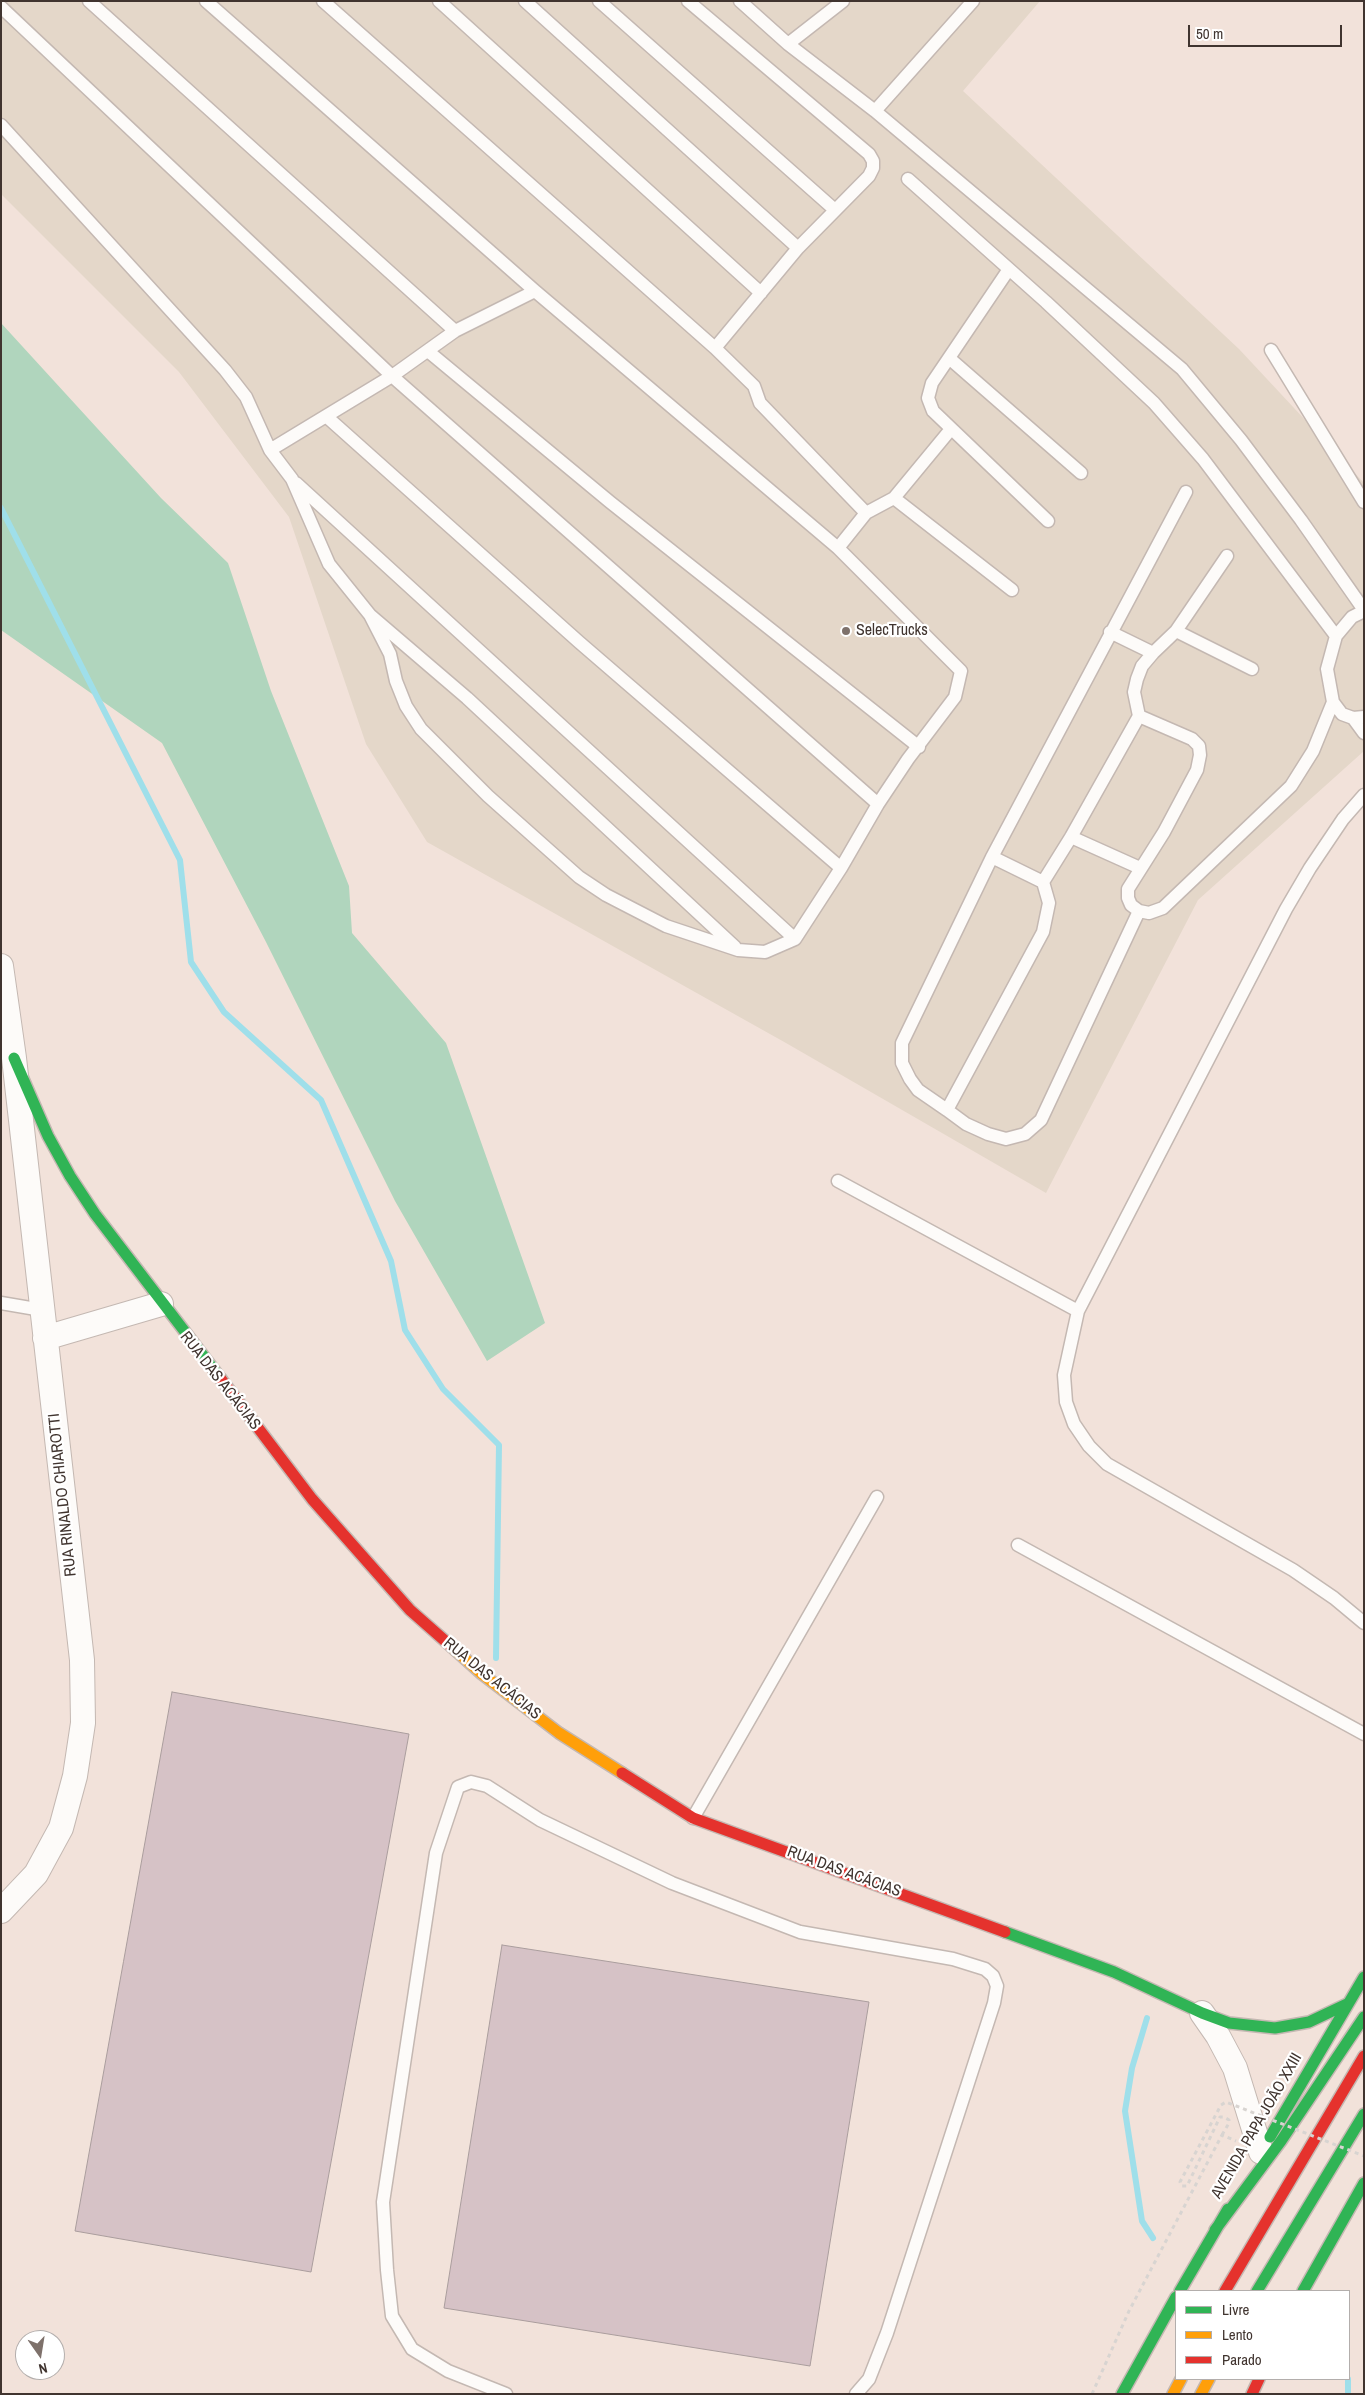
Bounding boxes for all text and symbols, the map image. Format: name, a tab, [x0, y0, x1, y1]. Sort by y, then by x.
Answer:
scale bar	[1190, 15, 1344, 47]
text: 50 m	[1196, 23, 1223, 44]
place label: SelecTrucks	[856, 621, 928, 641]
marker: SelecTrucks	[840, 625, 852, 637]
street label: RUA DAS ACÁCIAS	[176, 1328, 264, 1434]
street label: RUA RINALDO CHIAROTTI	[45, 1412, 81, 1578]
street label: RUA DAS ACÁCIAS	[439, 1634, 545, 1724]
street label: RUA DAS ACÁCIAS	[785, 1843, 903, 1901]
street label: AVENIDA PAPA JOÃO XXIII	[1207, 2050, 1307, 2202]
legend	[1175, 2290, 1350, 2380]
text: Livre	[1222, 2299, 1249, 2320]
text: Lento	[1222, 2324, 1253, 2345]
north arrow	[15, 2330, 65, 2380]
text: Parado	[1222, 2349, 1262, 2370]
text: N	[37, 2359, 49, 2378]

